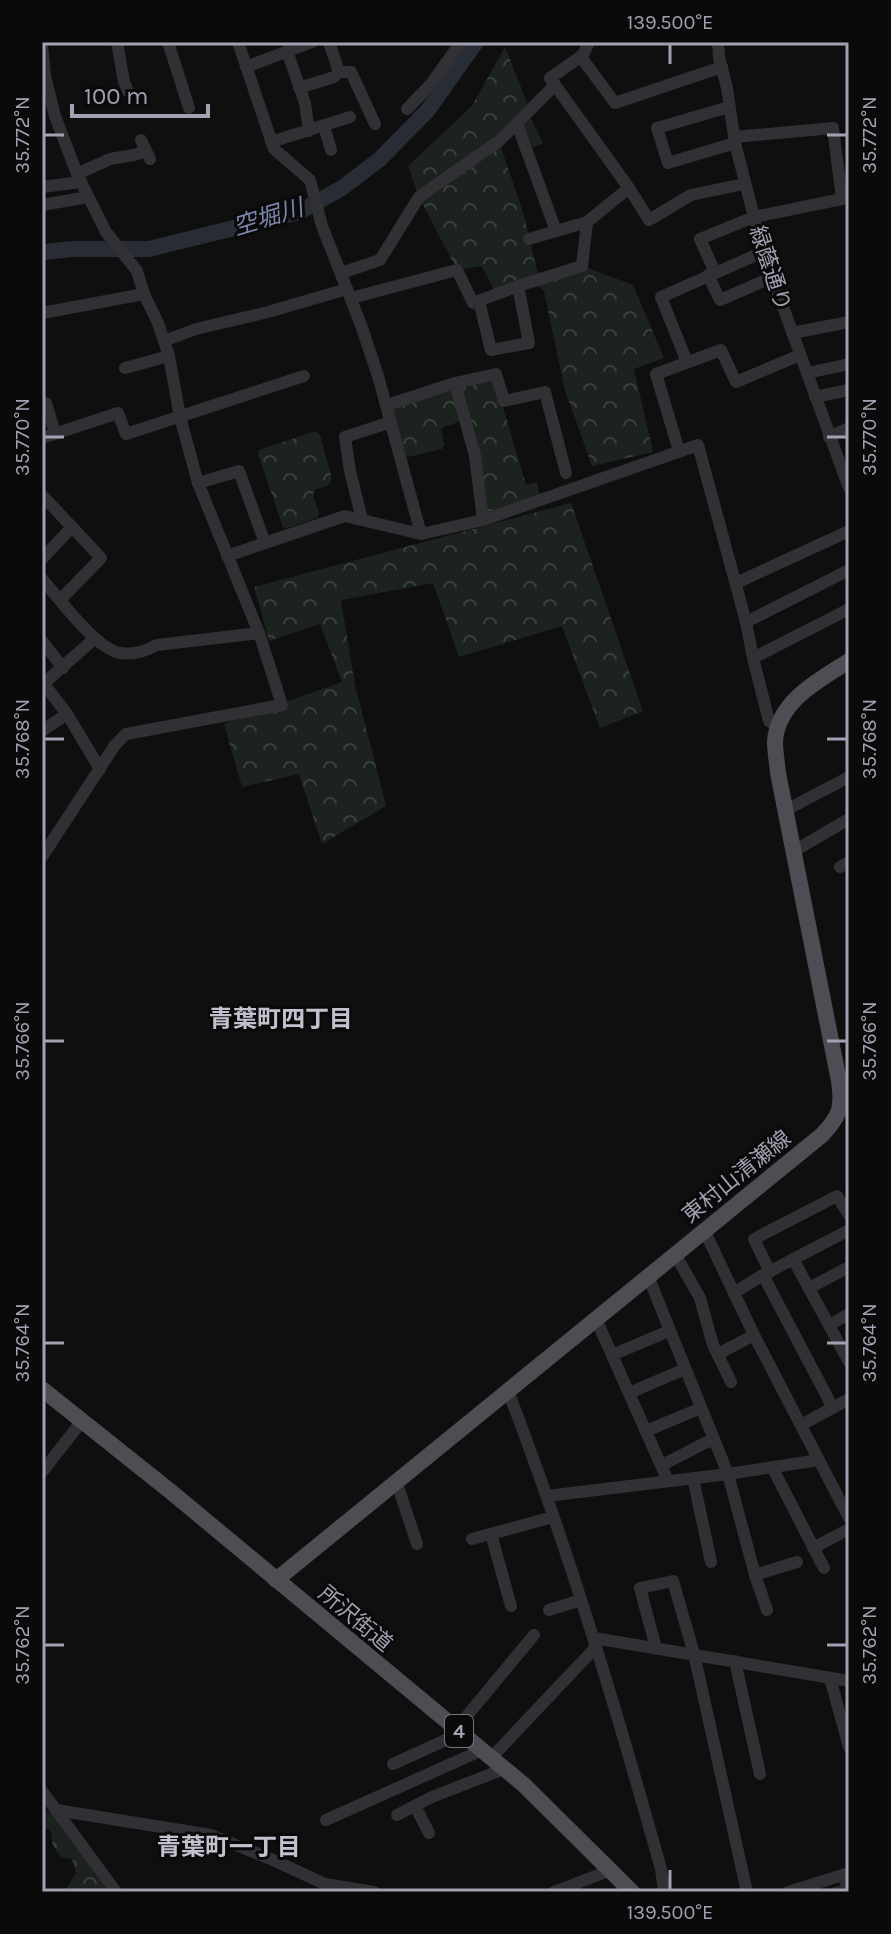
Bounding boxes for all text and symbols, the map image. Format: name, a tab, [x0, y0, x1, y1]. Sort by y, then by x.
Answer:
text: 139.500°E	[627, 11, 713, 34]
scale bar	[72, 68, 208, 118]
text: 100 m	[84, 82, 149, 110]
text: 35.772°N	[11, 96, 34, 174]
text: 35.772°N	[858, 96, 881, 174]
water label: 空堀川	[229, 192, 309, 241]
street label: 緑蔭通り	[744, 222, 796, 314]
text: 35.770°N	[11, 398, 34, 476]
text: 35.770°N	[858, 398, 881, 476]
text: 35.768°N	[11, 699, 34, 779]
text: 35.768°N	[858, 699, 881, 779]
text: 35.766°N	[11, 1001, 34, 1081]
text: 35.766°N	[858, 1001, 881, 1081]
district label: 青葉町四丁目	[209, 1005, 353, 1033]
street label: 東村山清瀬線	[677, 1125, 796, 1228]
text: 35.764°N	[11, 1303, 34, 1383]
text: 35.764°N	[858, 1303, 881, 1383]
street label: 所沢街道	[313, 1581, 397, 1657]
text: 35.762°N	[11, 1605, 34, 1685]
text: 35.762°N	[858, 1605, 881, 1685]
road number: 4	[445, 1715, 473, 1747]
district label: 青葉町一丁目	[157, 1833, 301, 1861]
text: 139.500°E	[627, 1901, 713, 1924]

